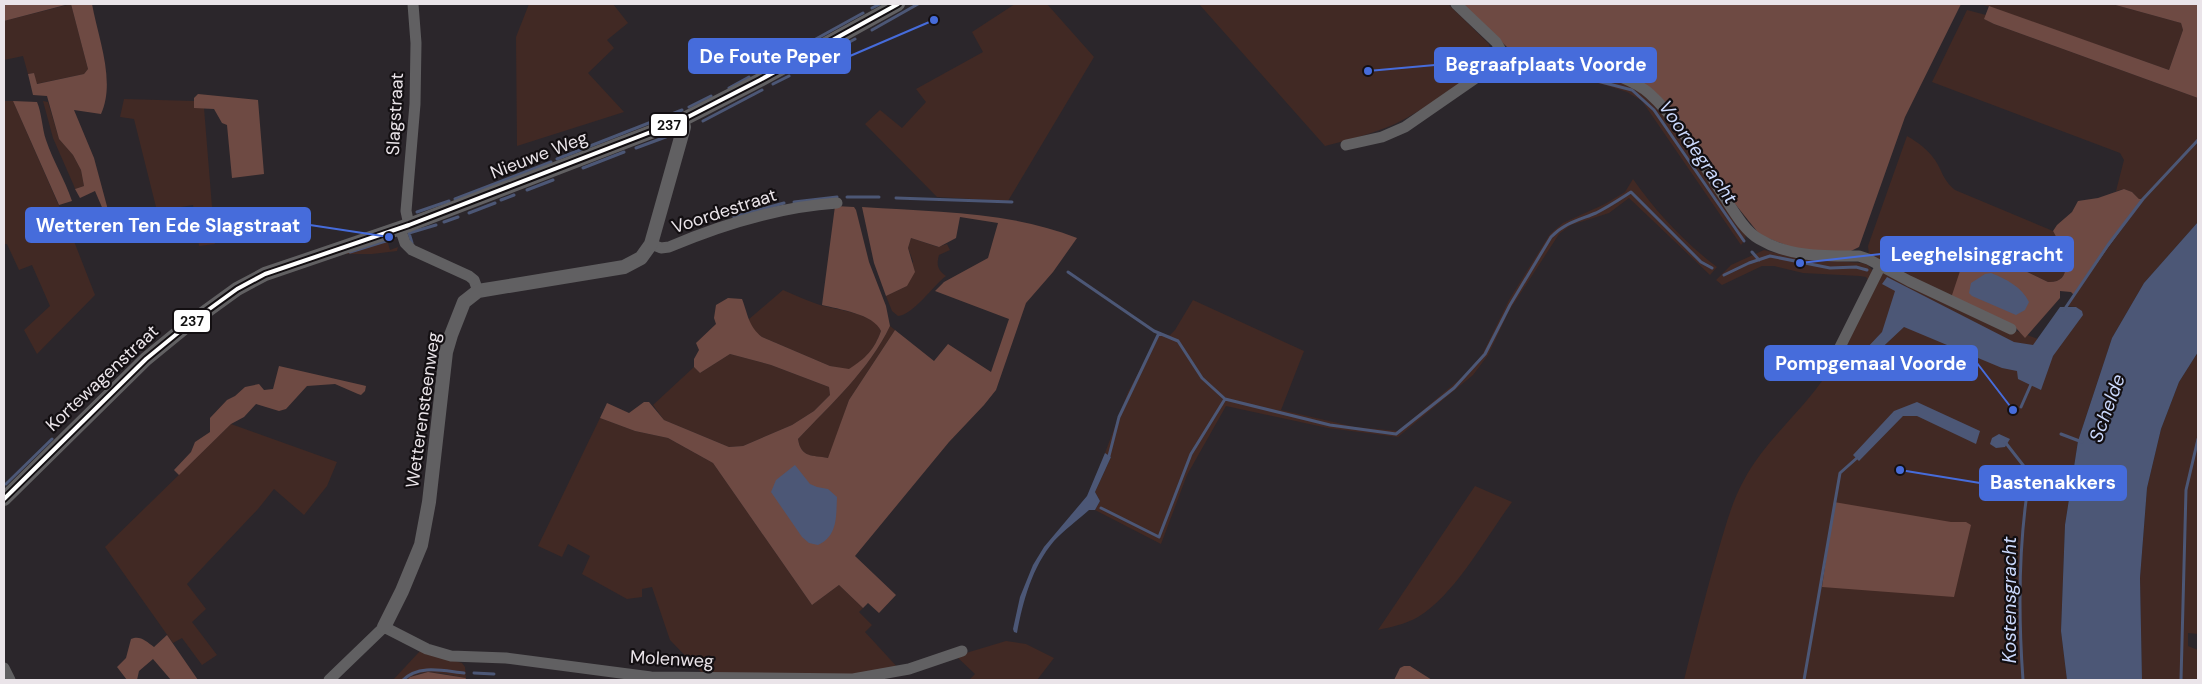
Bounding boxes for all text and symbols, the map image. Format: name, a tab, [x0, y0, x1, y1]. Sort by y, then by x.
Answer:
callout: De Foute Peper	[689, 39, 850, 73]
text: De Foute Peper	[700, 44, 841, 69]
callout: Begraafplaats Voorde	[1435, 48, 1656, 82]
text: Begraafplaats Voorde	[1445, 52, 1647, 77]
street label: Slagstraat	[381, 72, 409, 156]
water label: Voordegracht	[1653, 95, 1743, 209]
line badge: 237	[650, 113, 688, 137]
text: 237	[657, 116, 681, 134]
street label: Nieuwe Weg	[487, 125, 591, 185]
street label: Voordestraat	[669, 183, 779, 239]
callout: Wetteren Ten Ede Slagstraat	[26, 208, 310, 242]
text: Wetteren Ten Ede Slagstraat	[36, 213, 300, 238]
callout: Leeghelsinggracht	[1881, 237, 2073, 271]
text: Leeghelsinggracht	[1891, 242, 2063, 267]
line badge: 237	[173, 309, 211, 333]
text: 237	[180, 312, 204, 330]
street label: Kortewagenstraat	[40, 319, 164, 437]
street label: Wetterensteenweg	[400, 330, 446, 490]
callout: Pompgemaal Voorde	[1765, 346, 1977, 380]
text: Pompgemaal Voorde	[1775, 351, 1967, 376]
water label: Schelde	[2083, 370, 2131, 445]
callout: Bastenakkers	[1980, 466, 2126, 500]
text: Bastenakkers	[1990, 470, 2116, 495]
water label: Kostensgracht	[1997, 536, 2022, 663]
street label: Molenweg	[629, 645, 715, 673]

